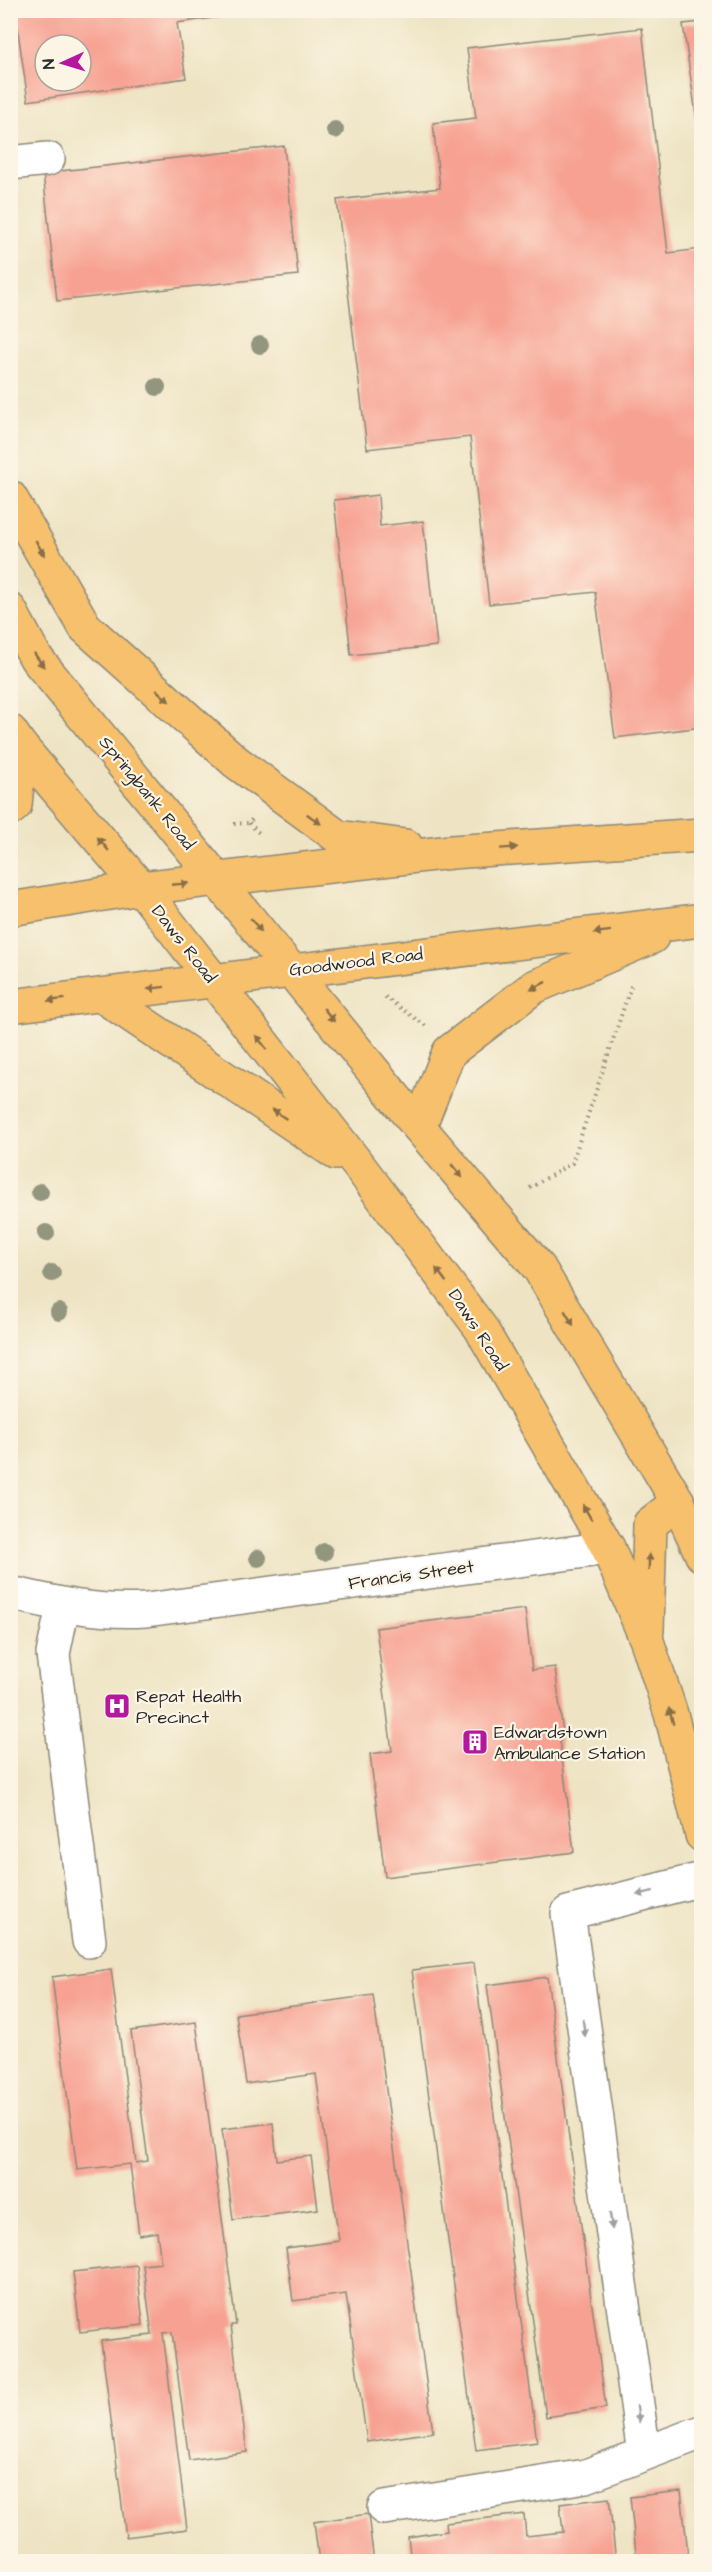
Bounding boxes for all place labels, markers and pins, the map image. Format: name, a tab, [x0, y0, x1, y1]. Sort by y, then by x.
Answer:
place label: Repat Health Precinct	[136, 1684, 241, 1730]
hospital icon: Repat Health Precinct	[102, 1691, 132, 1721]
place label: Edwardstown Ambulance Station	[494, 1720, 645, 1766]
building icon: Edwardstown Ambulance Station	[460, 1727, 490, 1757]

